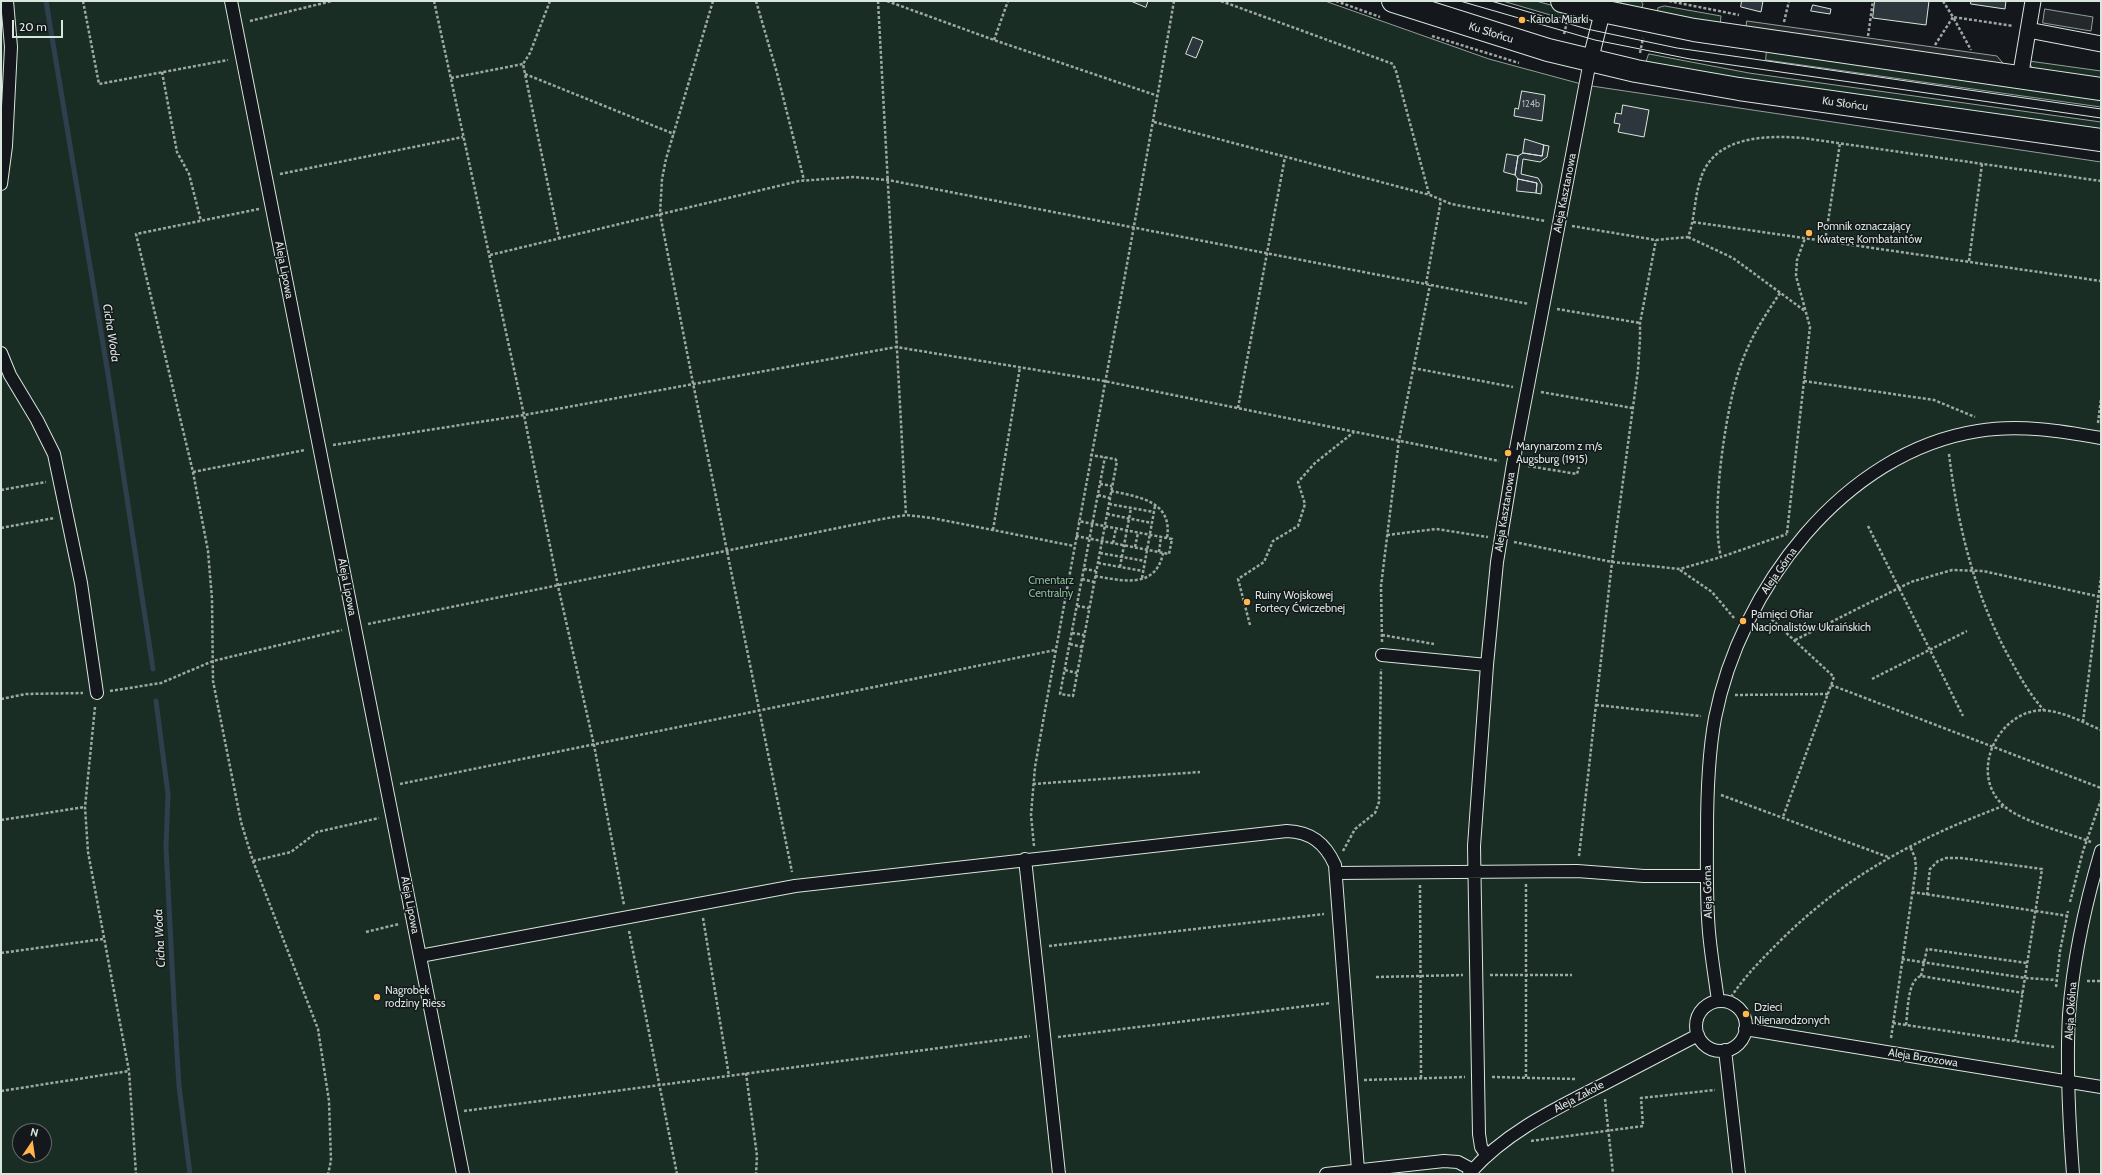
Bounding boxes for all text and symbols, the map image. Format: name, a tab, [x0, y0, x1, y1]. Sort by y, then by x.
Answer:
scale bar	[14, 12, 65, 38]
place label: Karola Miarki	[1530, 13, 1588, 27]
marker: Karola Miarki	[1517, 15, 1527, 25]
text: 20 m	[19, 19, 47, 34]
street label: Ku Słońcu	[1467, 20, 1515, 46]
street label: Ku Słońcu	[1821, 94, 1869, 114]
house number: 124b	[1522, 99, 1540, 109]
street label: Aleja Kasztanowa	[1551, 152, 1579, 234]
place label: Pomnik oznaczający Kwaterę Kombatantów	[1817, 220, 1922, 246]
marker: Pomnik oznaczający Kwaterę Kombatantów	[1804, 228, 1814, 238]
street label: Aleja Lipowa	[272, 240, 296, 300]
water label: Cicha Woda	[99, 303, 123, 363]
place label: Marynarzom z m/s Augsburg (1915)	[1516, 440, 1602, 466]
marker: Marynarzom z m/s Augsburg (1915)	[1503, 448, 1513, 458]
street label: Aleja Kasztanowa	[1492, 471, 1518, 553]
street label: Aleja Górna	[1758, 545, 1800, 597]
street label: Aleja Lipowa	[335, 557, 359, 617]
park label: Cmentarz Centralny	[1028, 574, 1074, 600]
place label: Ruiny Wojskowej Fortecy Ćwiczebnej	[1255, 589, 1345, 615]
marker: Ruiny Wojskowej Fortecy Ćwiczebnej	[1242, 597, 1252, 607]
place label: Pamięci Ofiar Nacjonalistów Ukraińskich	[1751, 608, 1871, 634]
marker: Pamięci Ofiar Nacjonalistów Ukraińskich	[1738, 616, 1748, 626]
street label: Aleja Górna	[1701, 865, 1715, 919]
street label: Aleja Lipowa	[398, 875, 422, 935]
water label: Cicha Woda	[151, 908, 169, 968]
street label: Aleja Okólna	[2062, 982, 2080, 1040]
place label: Nagrobek rodziny Riess	[385, 984, 446, 1010]
marker: Nagrobek rodziny Riess	[372, 992, 382, 1002]
place label: Dzieci Nienarodzonych	[1754, 1001, 1830, 1027]
marker: Dzieci Nienarodzonych	[1741, 1009, 1751, 1019]
street label: Aleja Brzozowa	[1887, 1046, 1959, 1070]
street label: Aleja Zakole	[1552, 1078, 1606, 1116]
north arrow	[12, 1123, 52, 1163]
text: N	[29, 1125, 40, 1140]

